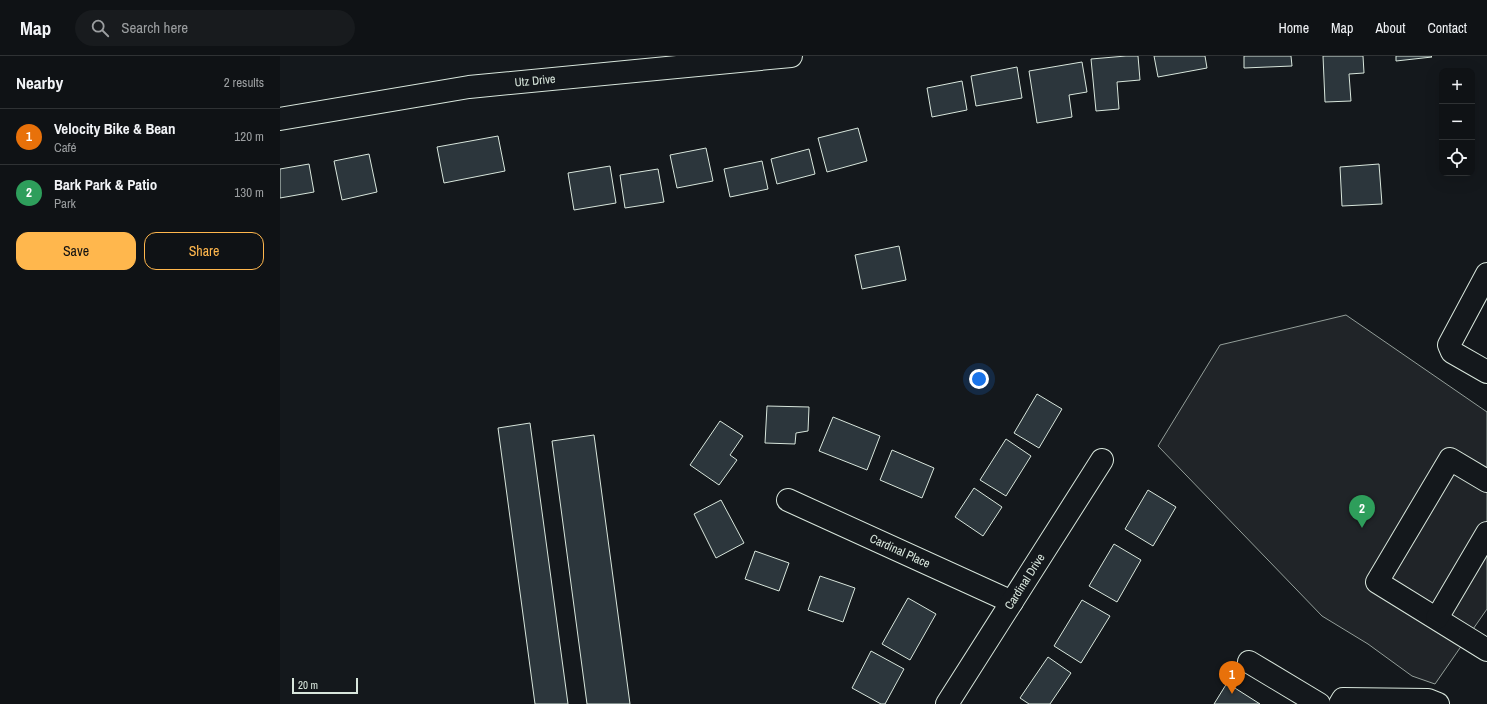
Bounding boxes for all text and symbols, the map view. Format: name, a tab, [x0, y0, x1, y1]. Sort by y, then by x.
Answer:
search box	[75, 10, 355, 46]
text: Map	[20, 15, 51, 41]
icon: search	[89, 17, 111, 39]
text: Search here	[121, 17, 188, 38]
text: Home	[1278, 19, 1309, 37]
text: Map	[1331, 19, 1353, 37]
text: About	[1375, 19, 1405, 37]
text: Contact	[1427, 19, 1467, 37]
map controls	[1439, 68, 1475, 176]
button: +	[1439, 68, 1475, 104]
text: Nearby	[16, 71, 63, 94]
street label: Utz Drive	[514, 71, 556, 91]
text: 2 results	[224, 74, 264, 91]
button: −	[1439, 104, 1475, 140]
text: Velocity Bike & Bean	[54, 118, 175, 139]
text: 1	[26, 128, 32, 145]
text: 120 m	[234, 128, 264, 145]
text: Café	[54, 139, 77, 156]
button: locate	[1439, 140, 1475, 176]
text: Bark Park & Patio	[54, 174, 157, 195]
text: 2	[26, 184, 32, 201]
text: 130 m	[234, 184, 264, 201]
text: Park	[54, 195, 76, 212]
button: Save	[16, 232, 136, 270]
button: Share	[144, 232, 264, 270]
your location	[969, 369, 989, 389]
pin: 2	[1349, 495, 1375, 528]
street label: Cardinal Place	[867, 530, 933, 572]
street label: Cardinal Drive	[1001, 550, 1049, 613]
pin: 1	[1219, 661, 1245, 694]
scale bar	[292, 676, 358, 695]
text: 20 m	[298, 678, 318, 692]

